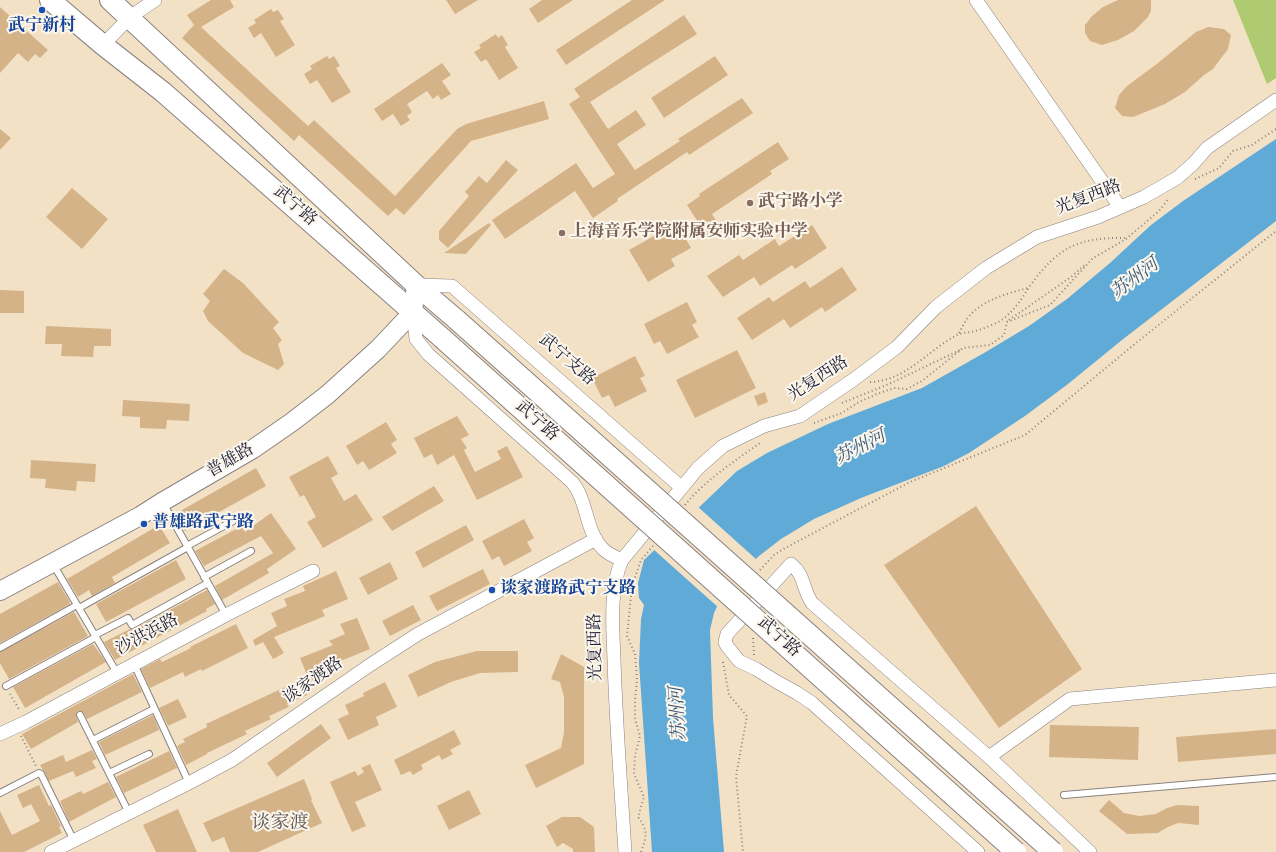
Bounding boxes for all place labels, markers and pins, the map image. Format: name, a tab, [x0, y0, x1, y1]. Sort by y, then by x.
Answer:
marker: 武宁新村	[37, 5, 47, 15]
place label: 武宁新村	[8, 17, 76, 37]
place label: 武宁路小学	[758, 193, 843, 213]
marker: 武宁路小学	[745, 198, 755, 208]
place label: 上海音乐学院附属安师实验中学	[570, 223, 808, 243]
marker: 上海音乐学院附属安师实验中学	[557, 228, 567, 238]
place label: 普雄路武宁路	[152, 514, 254, 534]
marker: 普雄路武宁路	[139, 519, 149, 529]
place label: 谈家渡路武宁支路	[500, 580, 636, 600]
marker: 谈家渡路武宁支路	[487, 585, 497, 595]

